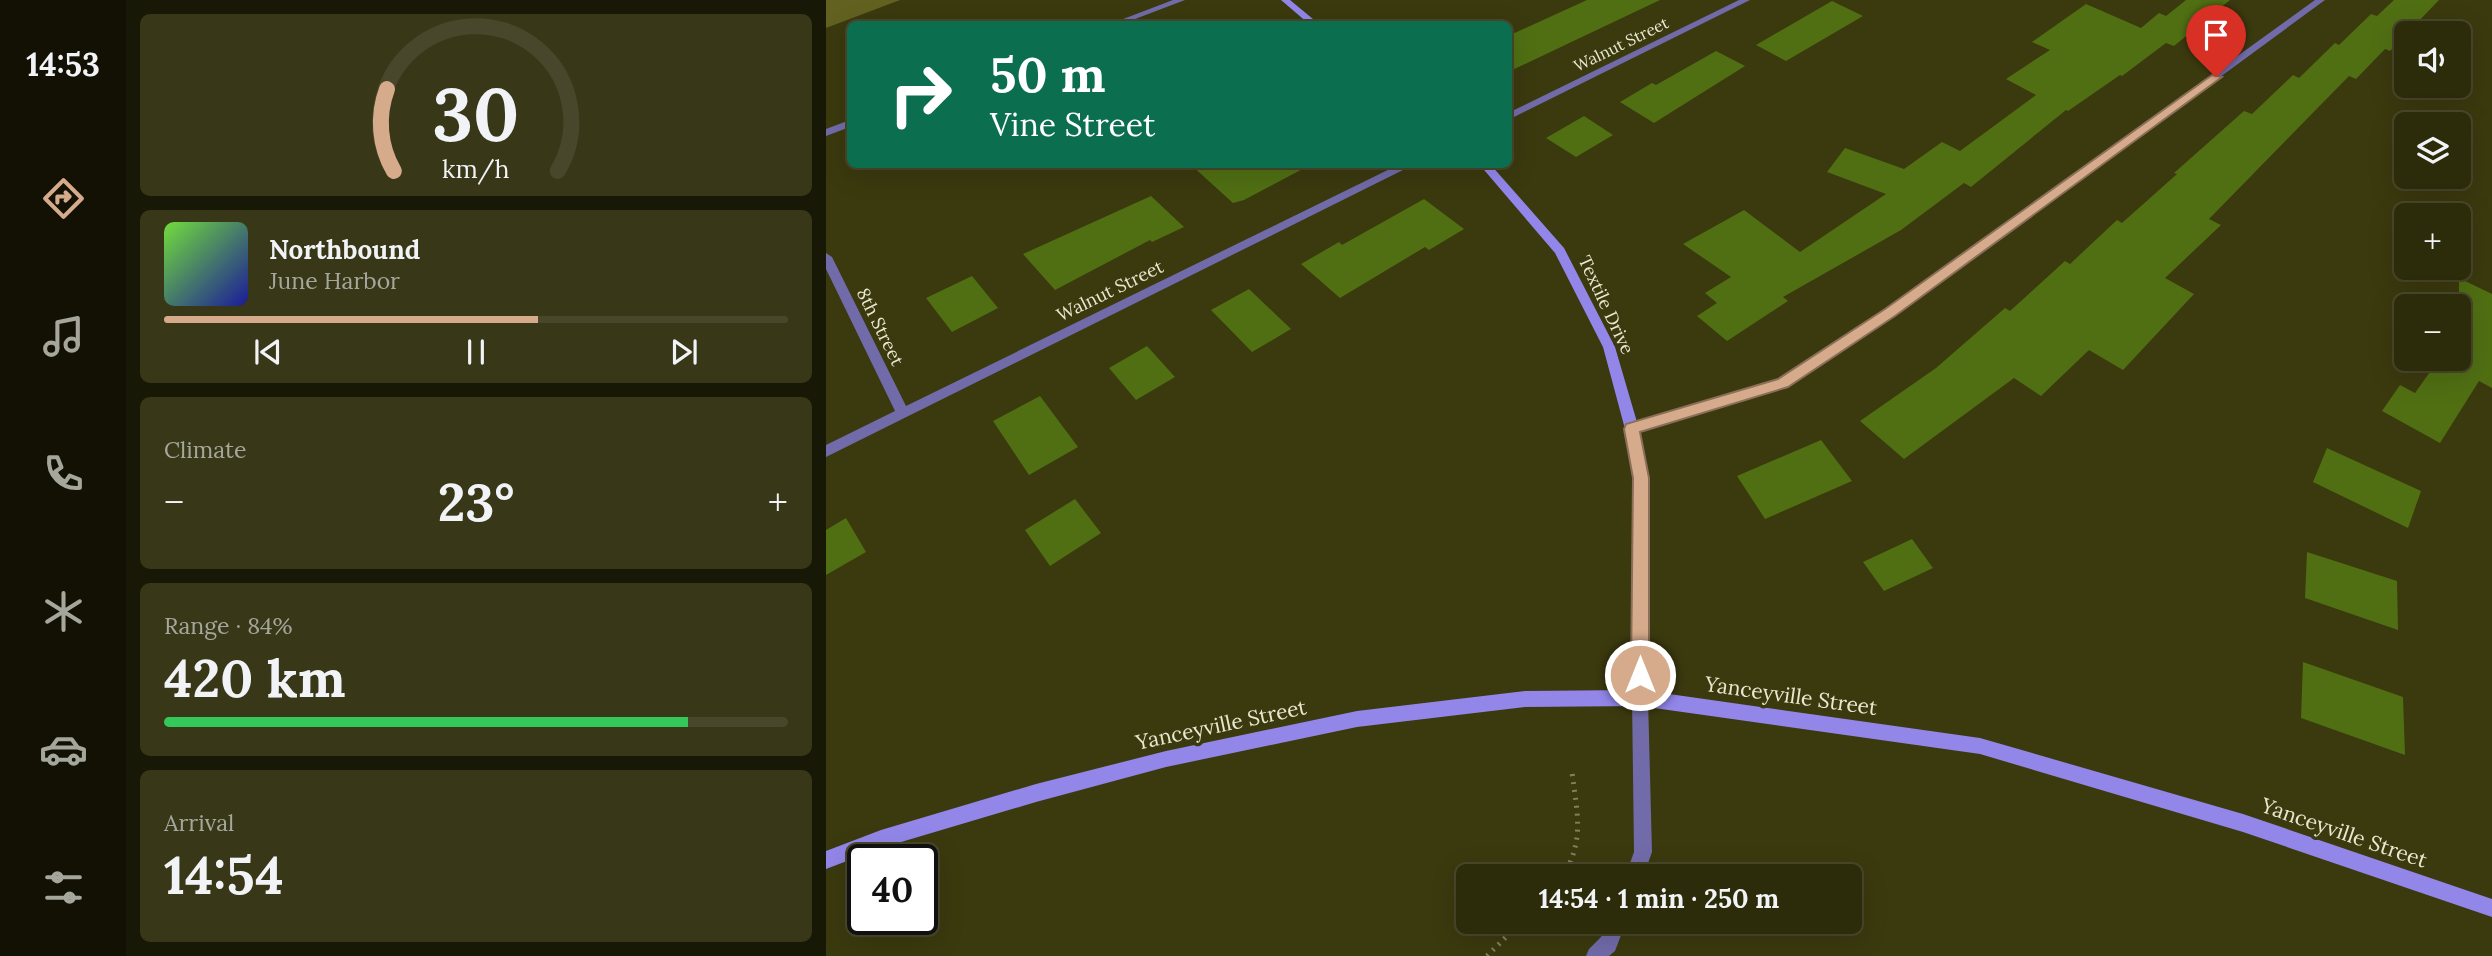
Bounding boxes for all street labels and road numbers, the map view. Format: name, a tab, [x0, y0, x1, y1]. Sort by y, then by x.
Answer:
street label: Walnut Street	[1570, 12, 1672, 76]
street label: Textile Drive	[1574, 252, 1639, 358]
street label: Walnut Street	[1053, 255, 1167, 326]
street label: 8th Street	[852, 284, 909, 369]
street label: Yanceyville Street	[1702, 670, 1880, 721]
street label: Yanceyville Street	[1132, 693, 1309, 756]
street label: Yanceyville Street	[2257, 791, 2431, 874]

